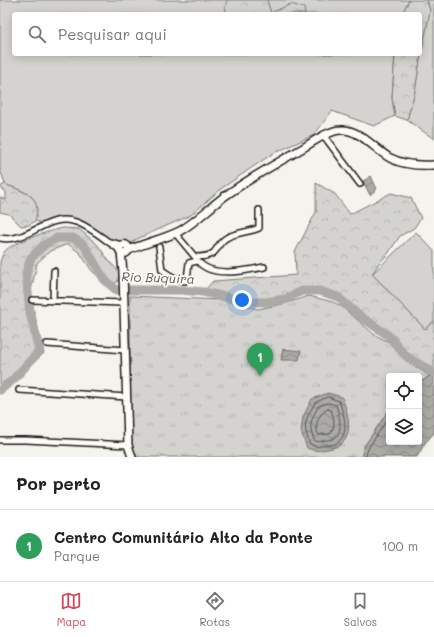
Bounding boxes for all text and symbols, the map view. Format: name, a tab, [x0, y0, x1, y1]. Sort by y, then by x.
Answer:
search box	[12, 12, 422, 56]
icon: search	[26, 23, 48, 45]
text: Pesquisar aqui	[58, 24, 167, 44]
water label: Rio Buquira	[121, 267, 195, 287]
your location	[232, 290, 252, 310]
pin: 1	[247, 343, 273, 376]
map controls	[386, 373, 422, 445]
button: locate	[386, 373, 422, 409]
button: layers	[386, 409, 422, 445]
text: Por perto	[16, 472, 100, 494]
text: Centro Comunitário Alto da Ponte	[54, 527, 313, 547]
text: 1	[26, 537, 32, 554]
text: 100 m	[382, 537, 418, 554]
text: Parque	[54, 547, 100, 564]
tab: Mapa	[57, 590, 86, 629]
tab: Rotas	[200, 590, 230, 629]
tab: Salvos	[344, 590, 377, 629]

